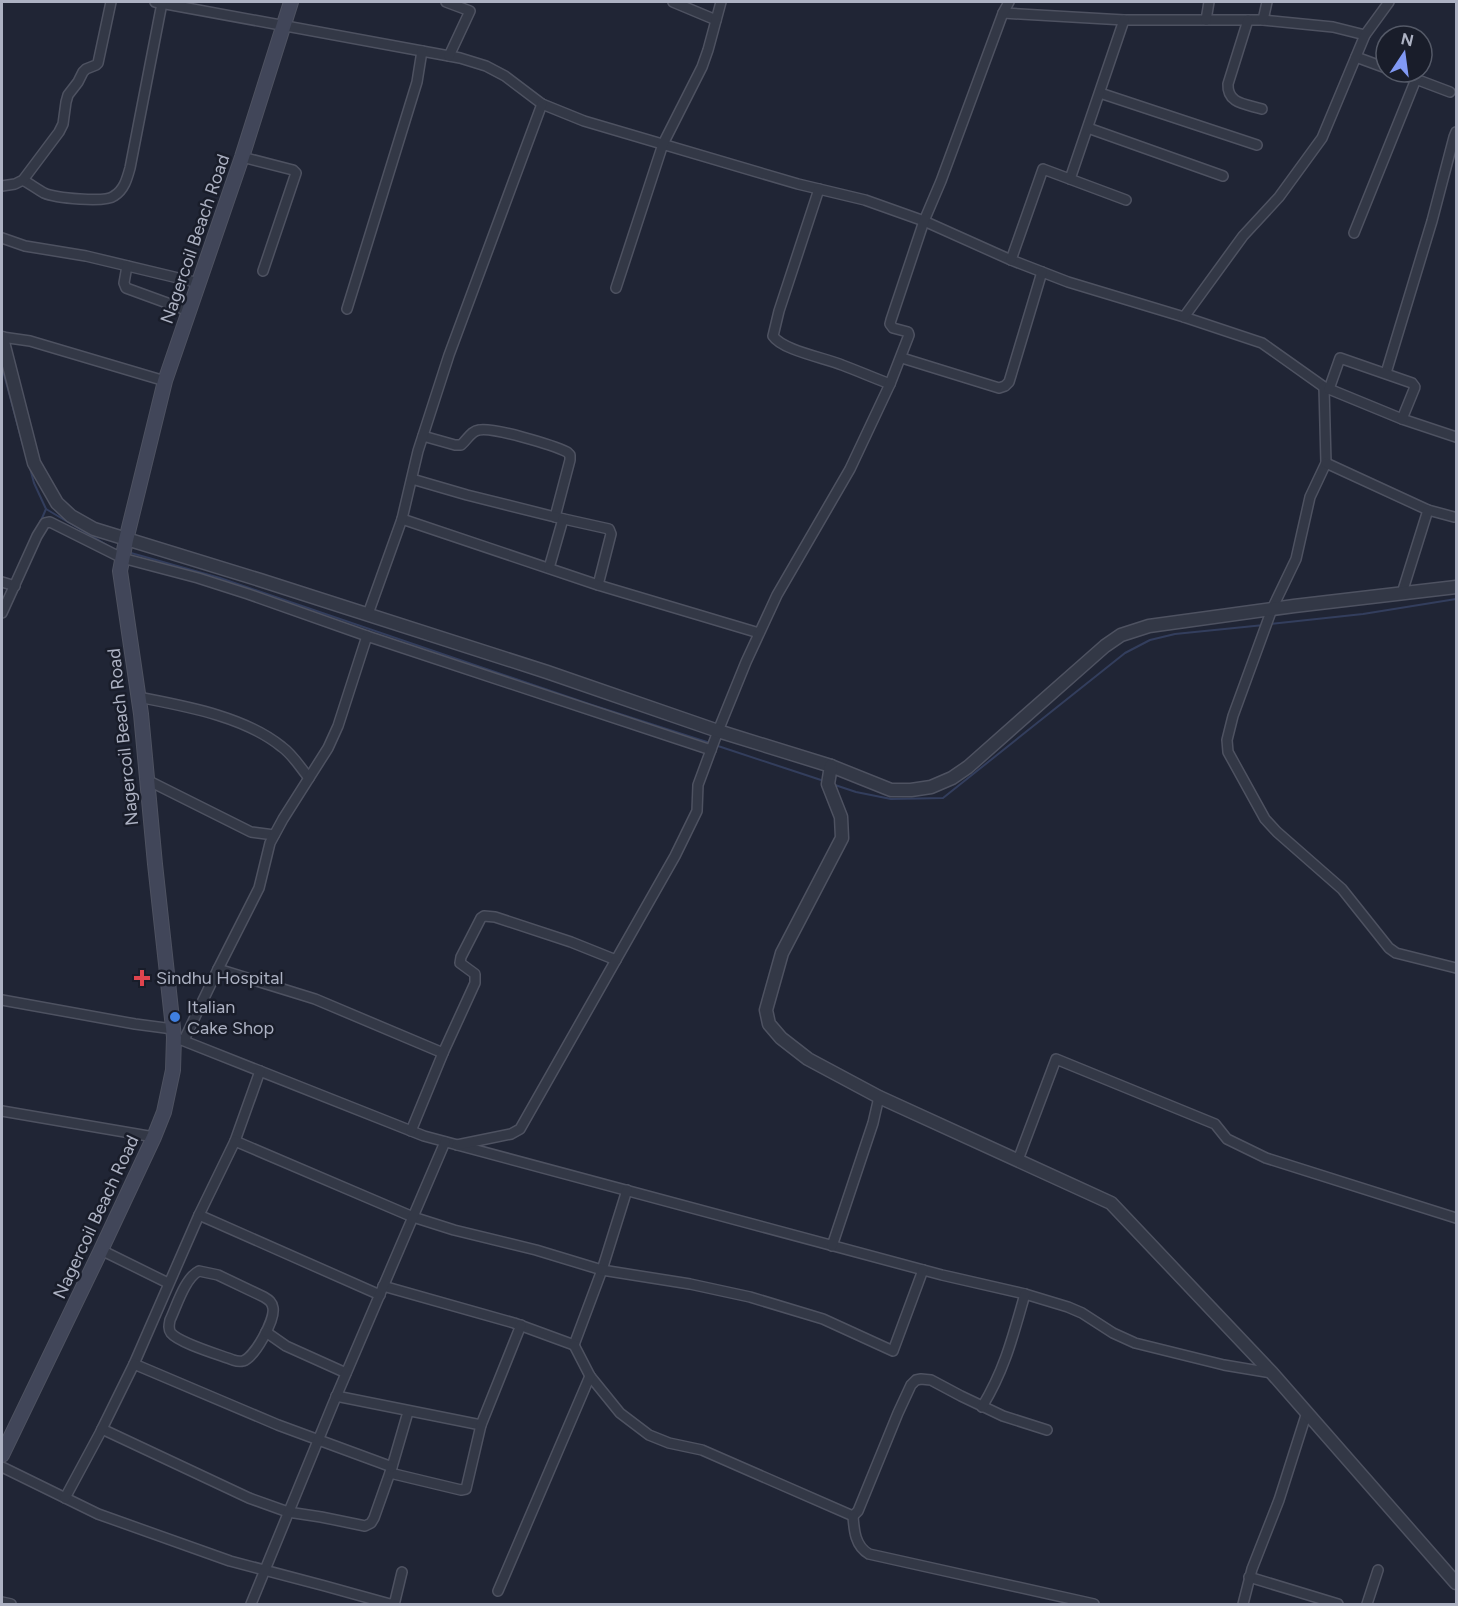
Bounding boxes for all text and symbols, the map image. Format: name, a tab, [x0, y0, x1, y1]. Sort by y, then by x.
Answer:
north arrow	[1374, 24, 1434, 84]
text: N	[1399, 29, 1415, 51]
street label: Nagercoil Beach Road	[156, 151, 234, 327]
street label: Nagercoil Beach Road	[103, 647, 143, 827]
place label: Sindhu Hospital	[156, 967, 283, 989]
marker: Sindhu Hospital	[133, 969, 151, 987]
place label: Italian Cake Shop	[187, 996, 274, 1039]
marker: Italian Cake Shop	[168, 1010, 182, 1024]
street label: Nagercoil Beach Road	[48, 1132, 144, 1302]

